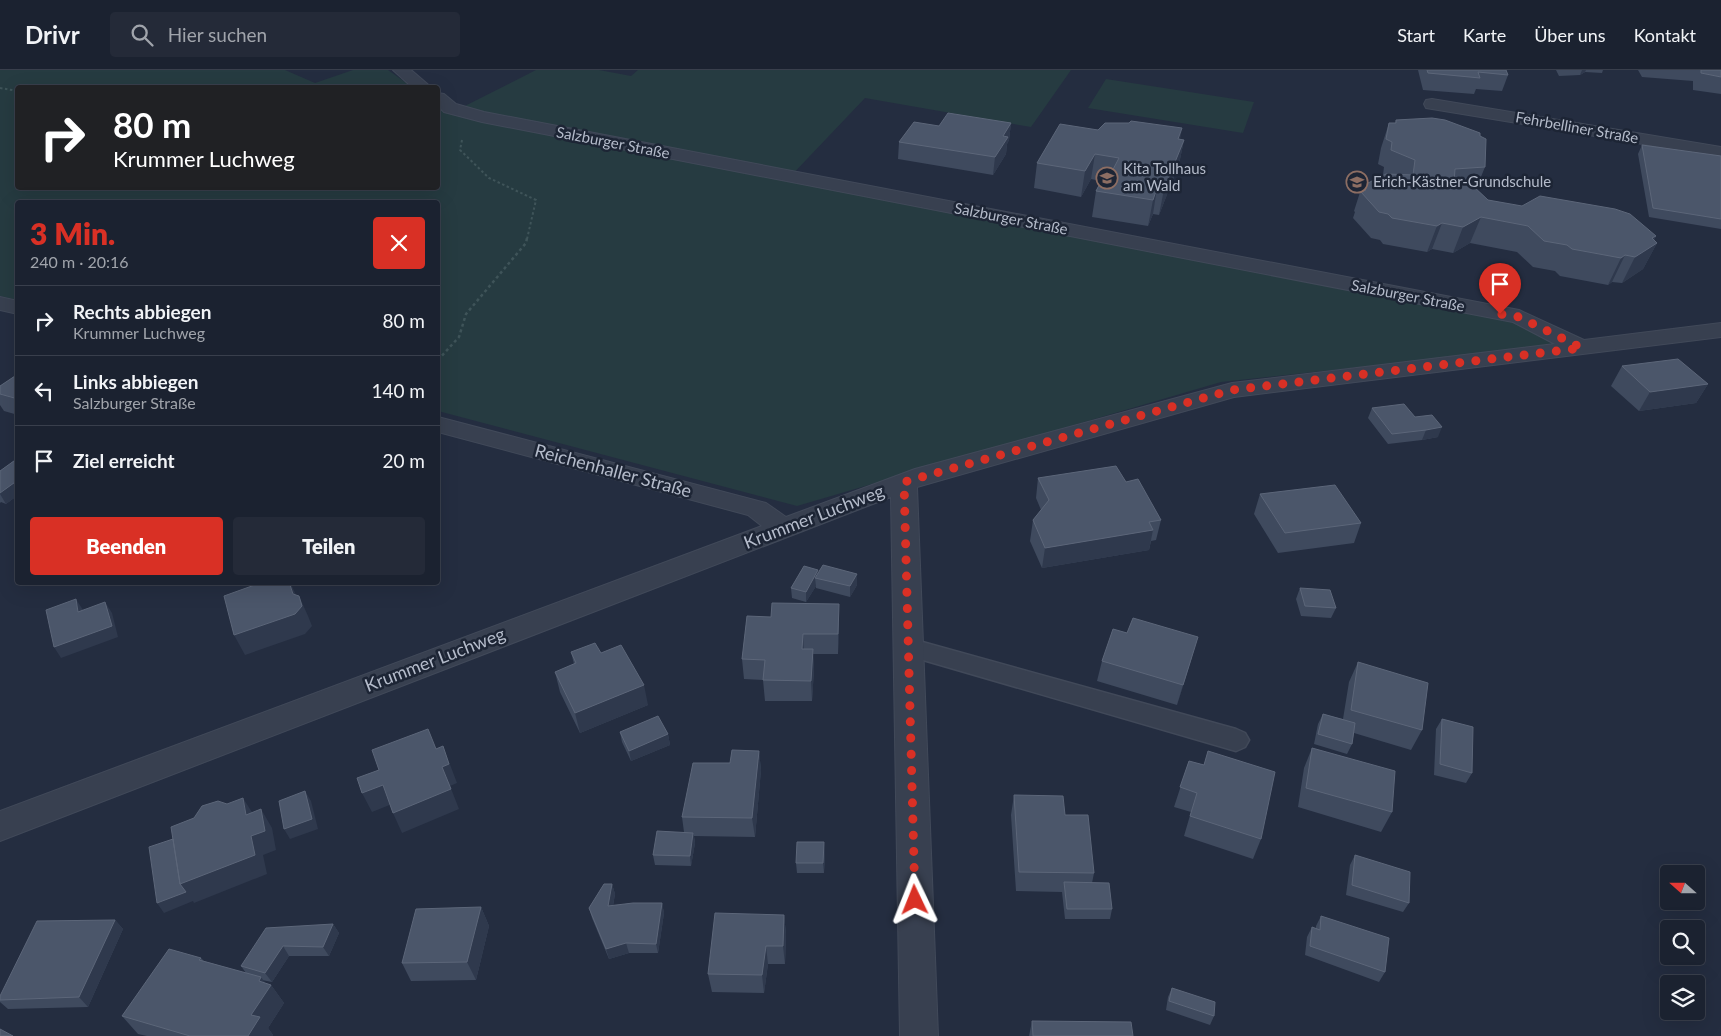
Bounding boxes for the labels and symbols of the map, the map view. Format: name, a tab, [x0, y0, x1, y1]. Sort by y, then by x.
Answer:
street label: Fehrbelliner Straße	[1514, 107, 1640, 147]
street label: Salzburger Straße	[555, 122, 671, 162]
place label: Kita Tollhaus am Wald	[1123, 159, 1206, 194]
school or university icon: Kita Tollhaus am Wald	[1095, 166, 1119, 190]
school or university icon: Erich-Kästner-Grundschule	[1345, 170, 1369, 194]
place label: Erich-Kästner-Grundschule	[1373, 172, 1551, 190]
street label: Salzburger Straße	[953, 198, 1069, 238]
pin	[1479, 263, 1521, 314]
street label: Salzburger Straße	[1350, 275, 1466, 315]
street label: Reichenhaller Straße	[532, 438, 694, 502]
street label: Krummer Luchweg	[740, 479, 887, 553]
street label: Krummer Luchweg	[361, 622, 508, 696]
north arrow	[1660, 865, 1705, 910]
position arrow	[888, 873, 940, 925]

